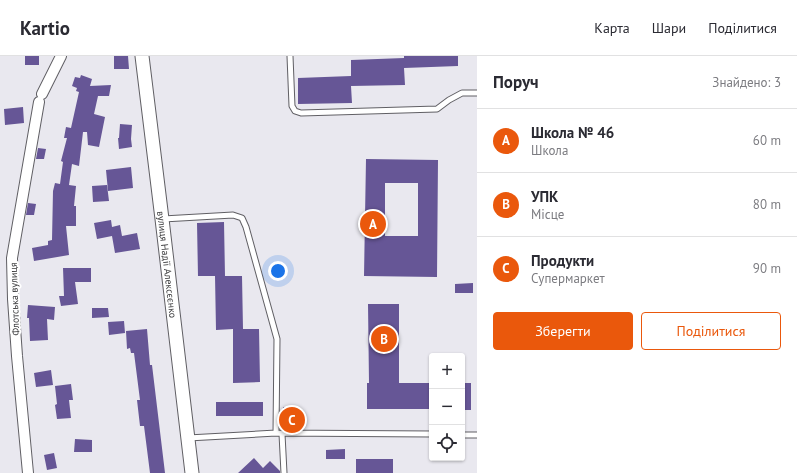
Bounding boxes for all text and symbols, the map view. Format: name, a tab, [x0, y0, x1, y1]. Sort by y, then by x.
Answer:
text: Kartio	[20, 16, 70, 40]
text: Карта	[594, 19, 630, 37]
text: Шари	[652, 19, 686, 37]
text: Поділитися	[708, 19, 777, 37]
text: Поруч	[493, 71, 539, 93]
text: Знайдено: 3	[712, 74, 781, 91]
text: Школа № 46	[531, 123, 614, 142]
text: A	[502, 132, 510, 149]
text: 60 m	[753, 132, 781, 149]
text: Школа	[531, 142, 568, 159]
text: УПК	[531, 187, 558, 206]
text: B	[502, 196, 510, 213]
text: 80 m	[753, 196, 781, 213]
text: Місце	[531, 206, 564, 223]
pin: A	[360, 209, 386, 239]
street label: вулиця Надії Алексєєнко	[154, 210, 180, 319]
text: Продукти	[531, 251, 594, 270]
text: C	[502, 260, 510, 277]
text: 90 m	[753, 260, 781, 277]
your location	[268, 261, 288, 281]
street label: Флотська вулиця	[7, 262, 22, 336]
text: Супермаркет	[531, 270, 605, 287]
button: Зберегти	[493, 312, 633, 350]
button: Поділитися	[641, 312, 781, 350]
pin: B	[371, 324, 397, 354]
map controls	[429, 353, 465, 461]
button: +	[429, 353, 465, 389]
button: −	[429, 389, 465, 425]
pin: C	[279, 405, 305, 435]
button: locate	[429, 425, 465, 461]

